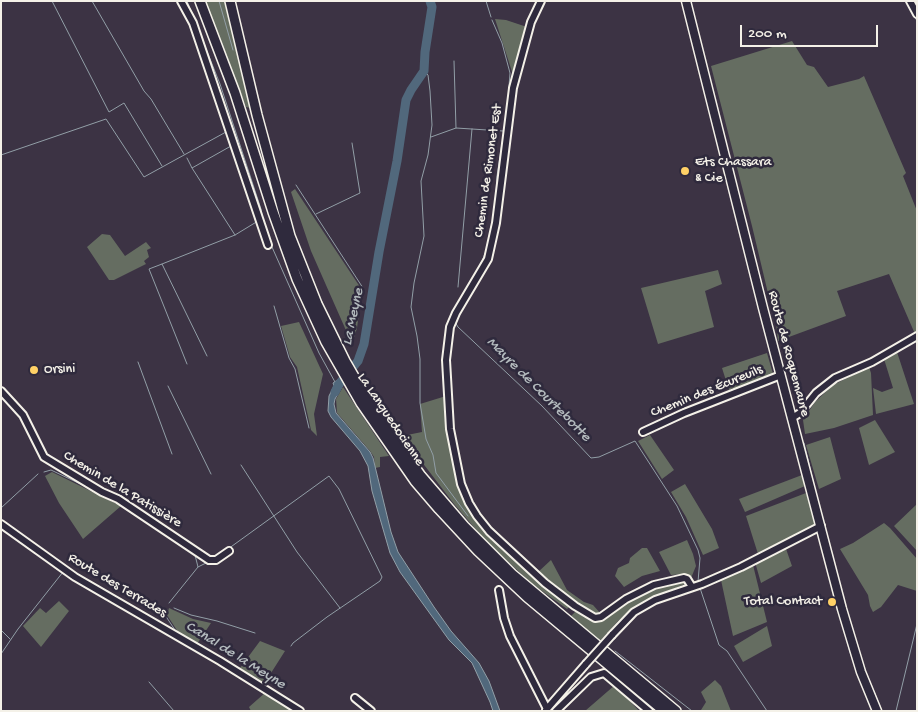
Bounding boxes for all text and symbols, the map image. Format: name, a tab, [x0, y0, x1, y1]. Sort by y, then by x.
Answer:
scale bar	[743, 15, 880, 47]
text: 200 m	[748, 25, 787, 43]
street label: Chemin de Rimonet Est	[471, 103, 507, 239]
place label: Ets Chassara & Cie	[695, 155, 772, 188]
marker: Ets Chassara & Cie	[679, 165, 691, 177]
water label: La Meyne	[339, 287, 369, 347]
street label: Route de Roquemaure	[763, 289, 813, 419]
water label: Mayre de Courtebotte	[482, 334, 594, 446]
place label: Orsini	[44, 362, 75, 378]
street label: Chemin des Écureuils	[649, 362, 765, 422]
marker: Orsini	[28, 364, 40, 376]
street label: La Languedocienne	[353, 370, 427, 470]
street label: Chemin de la Patissière	[60, 448, 184, 532]
street label: Route des Terrades	[65, 550, 169, 622]
place label: Total Contact	[744, 594, 822, 610]
marker: Total Contact	[826, 596, 838, 608]
water label: Canal de la Meyne	[182, 618, 288, 694]

